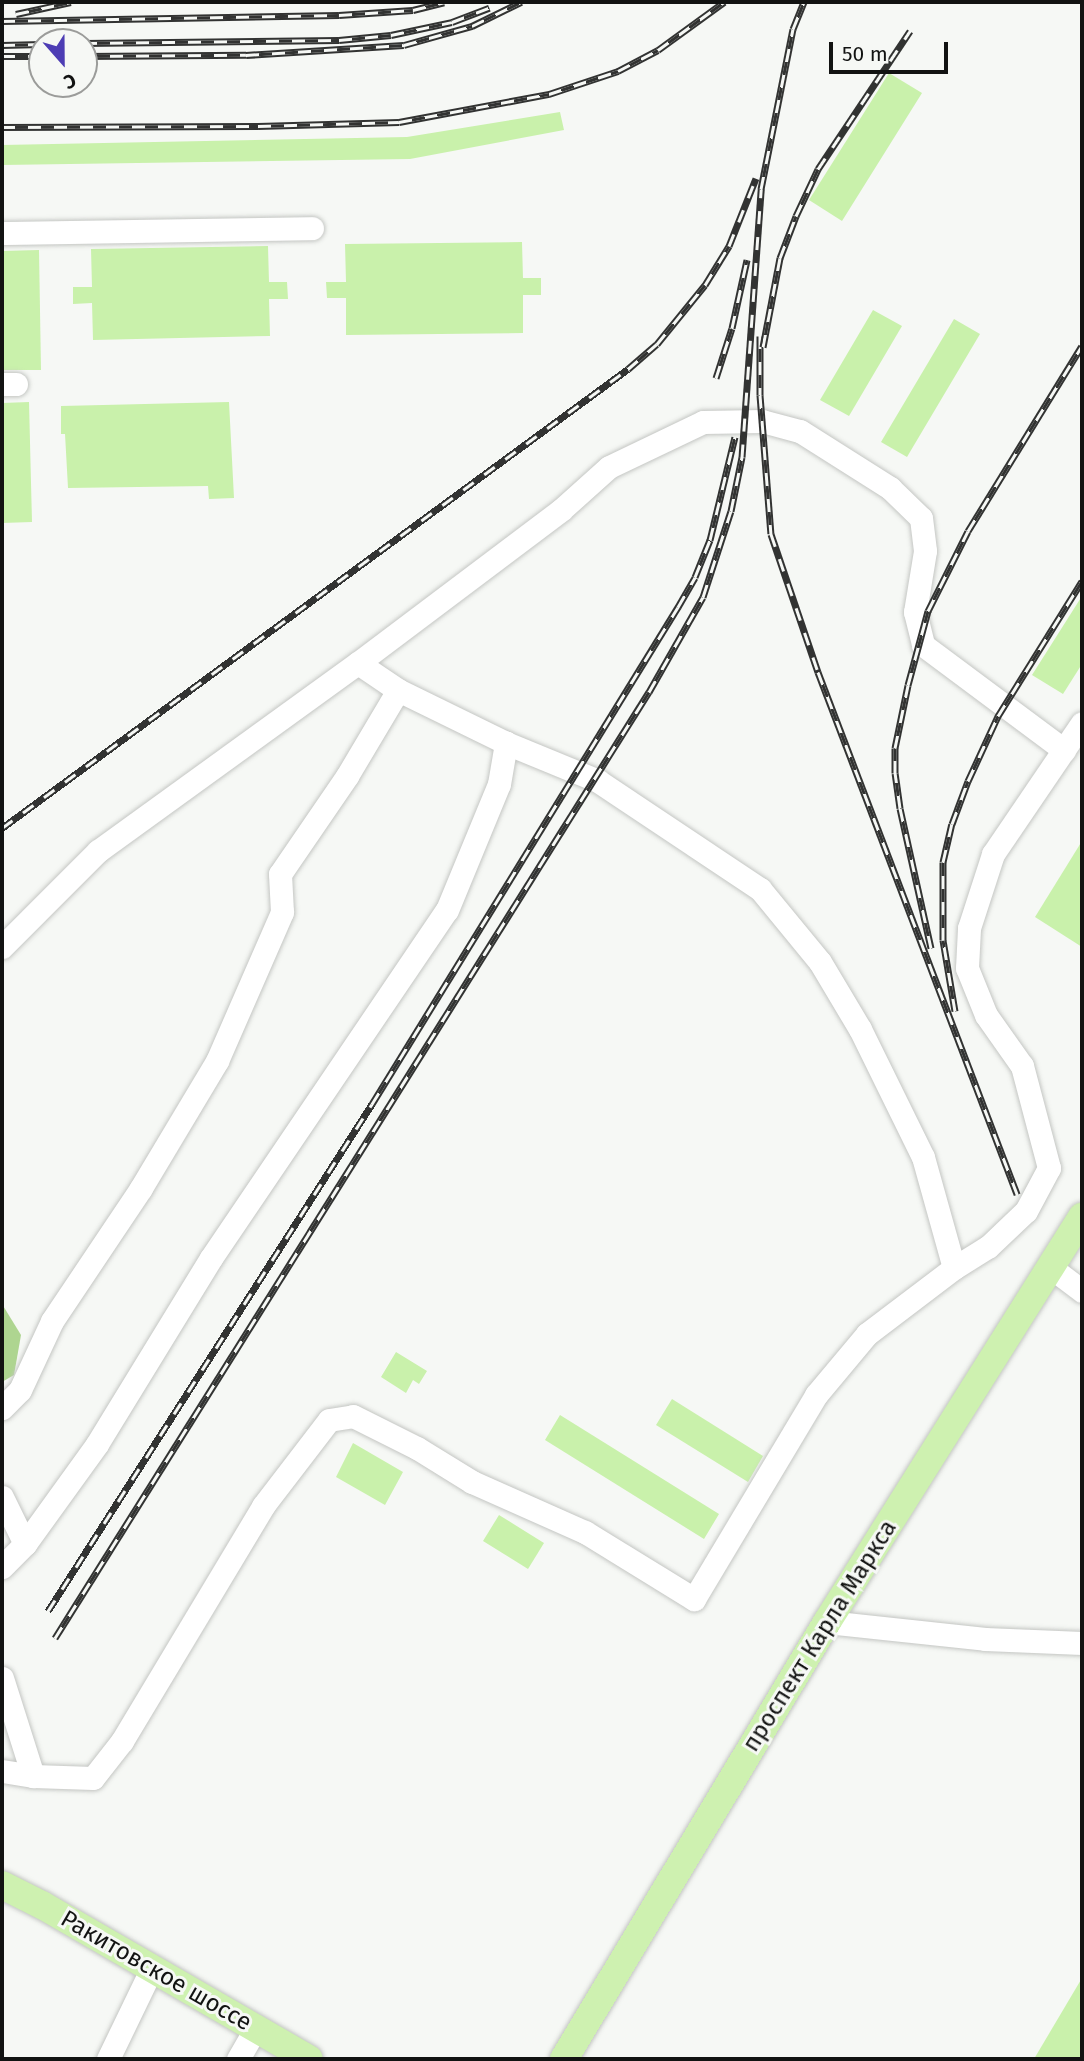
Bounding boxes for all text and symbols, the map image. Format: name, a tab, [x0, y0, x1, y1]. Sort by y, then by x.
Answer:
north arrow	[28, 28, 98, 98]
scale bar	[832, 28, 951, 72]
text: 50 m	[842, 41, 888, 67]
text: С	[61, 69, 79, 94]
street label: проспект Карла Маркса	[737, 1515, 903, 1757]
street label: Ракитовское шоссе	[55, 1905, 257, 2037]

